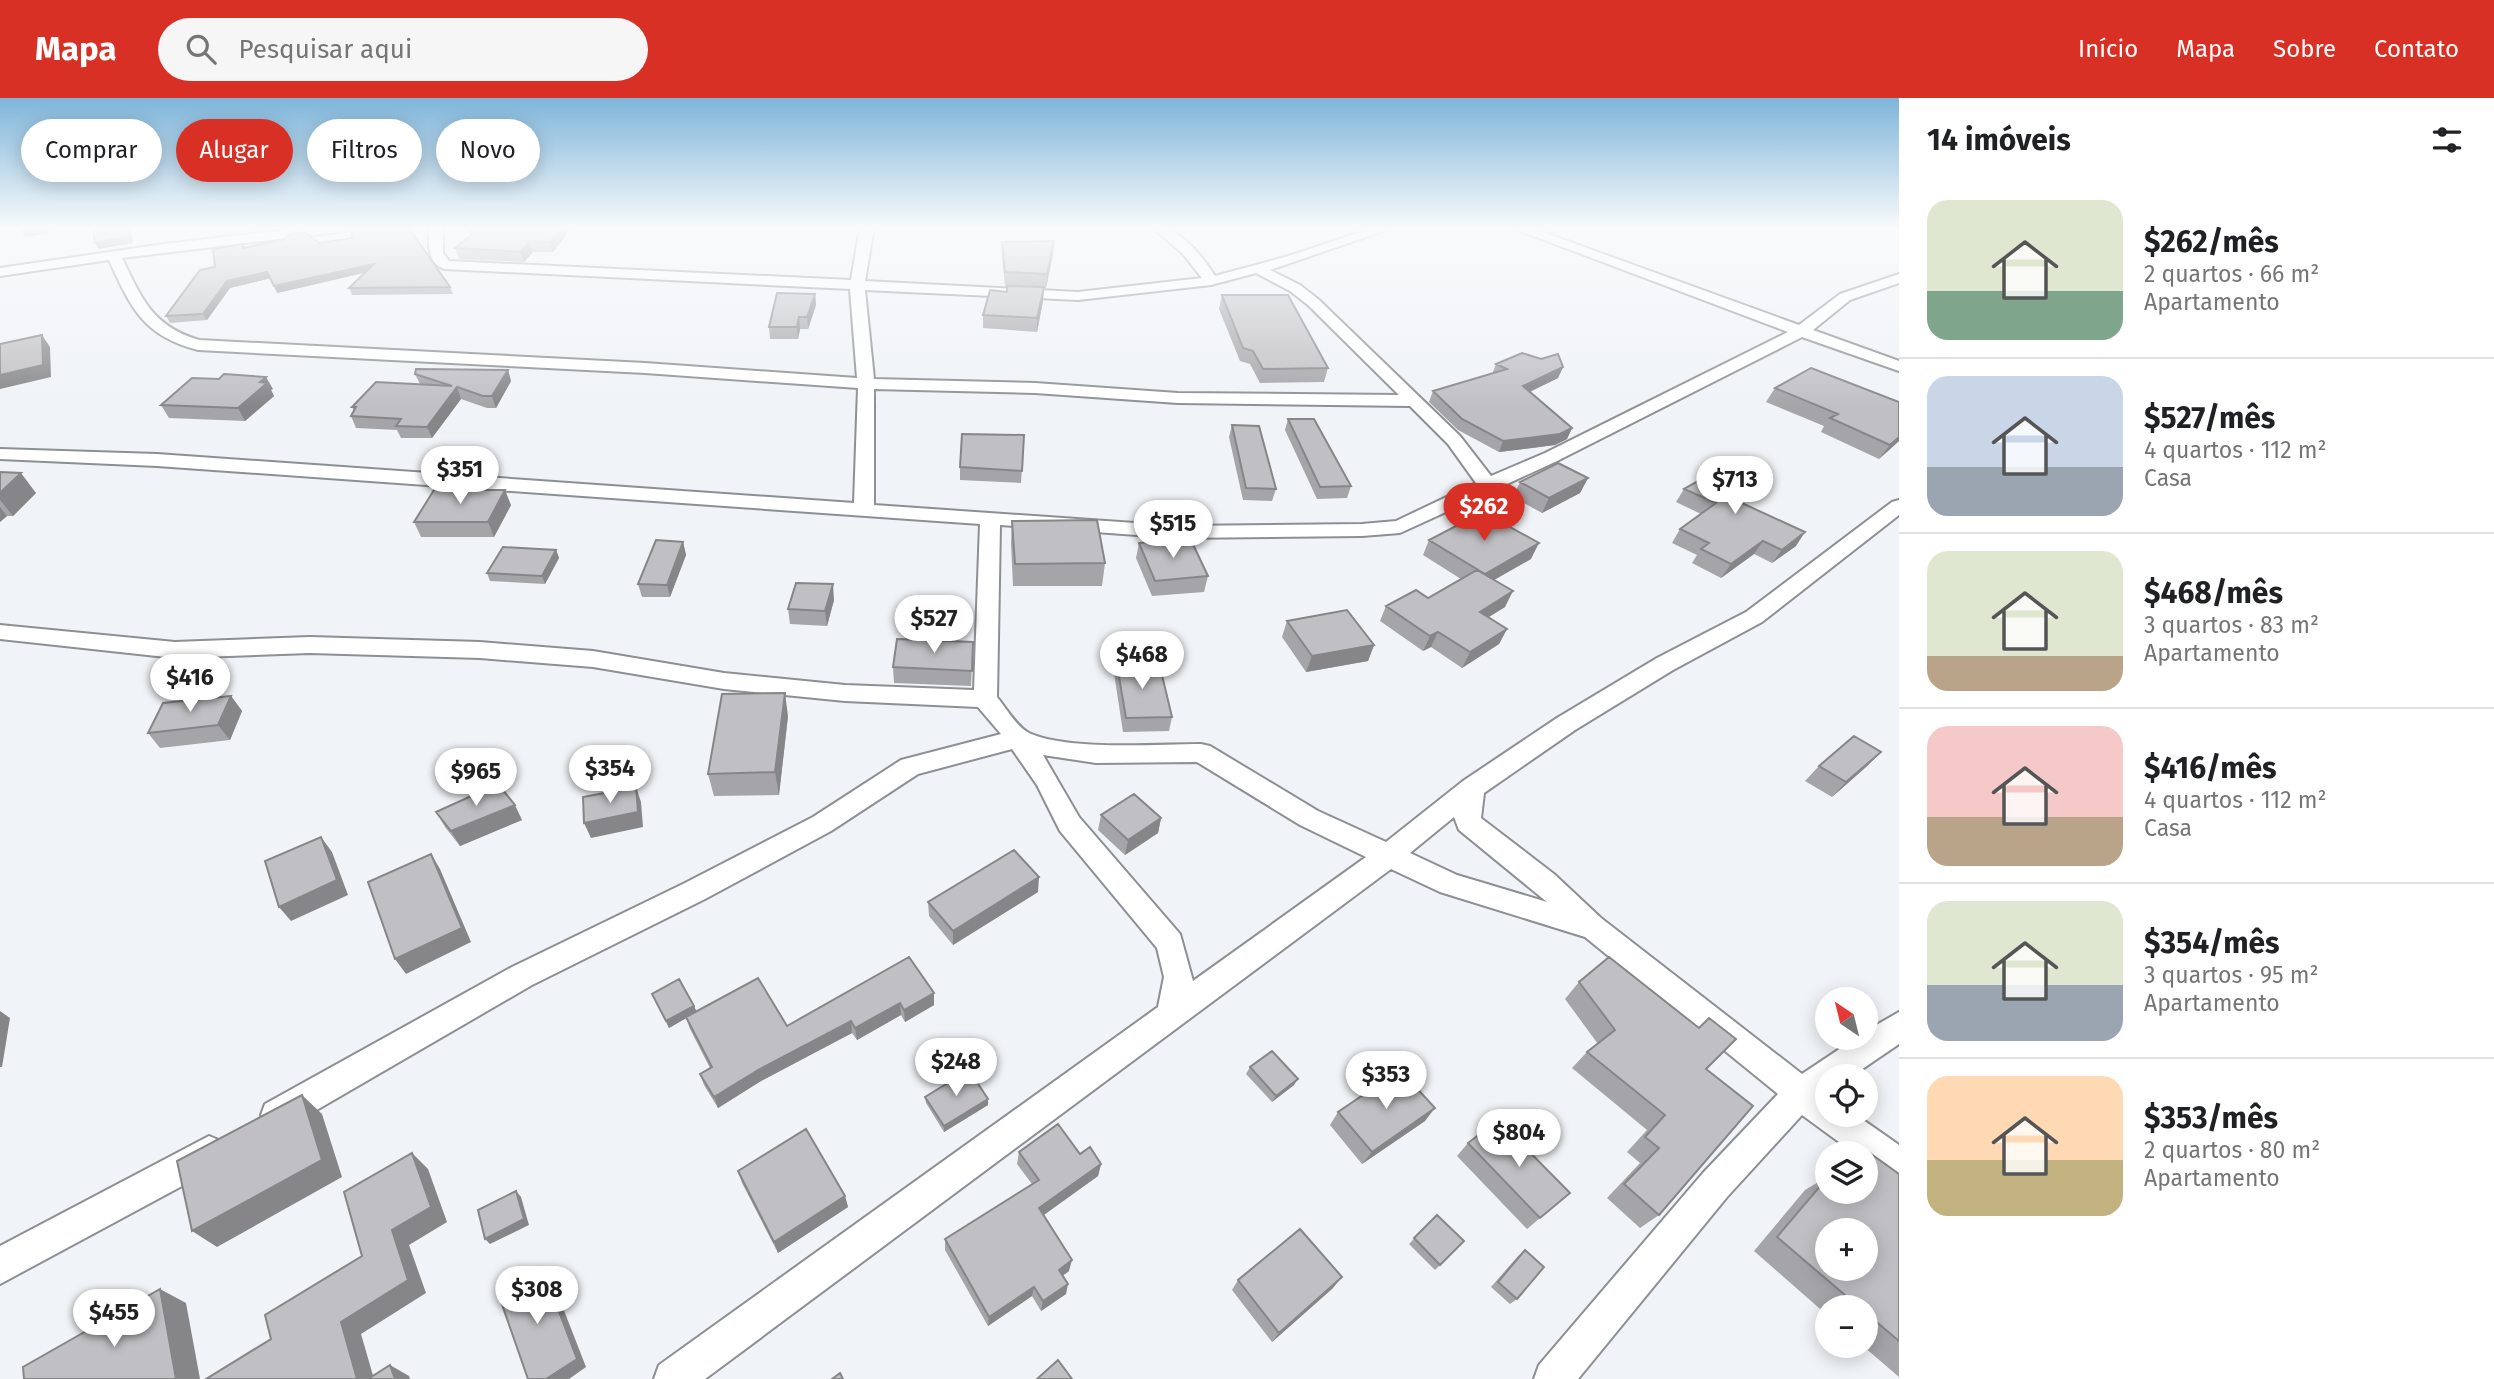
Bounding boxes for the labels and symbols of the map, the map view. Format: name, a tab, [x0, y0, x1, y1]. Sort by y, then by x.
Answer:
pin: $351	[419, 446, 501, 506]
pin: $713	[1694, 456, 1776, 516]
pin: $262	[1443, 484, 1525, 543]
pin: $515	[1132, 500, 1214, 560]
pin: $527	[893, 596, 975, 655]
pin: $468	[1101, 632, 1183, 691]
pin: $416	[149, 654, 231, 714]
pin: $354	[569, 746, 651, 805]
pin: $965	[435, 748, 517, 808]
north arrow	[1815, 987, 1878, 1050]
pin: $248	[915, 1038, 997, 1098]
pin: $353	[1345, 1052, 1427, 1111]
pin: $804	[1478, 1110, 1560, 1169]
pin: $308	[496, 1266, 578, 1326]
pin: $455	[73, 1290, 155, 1349]

